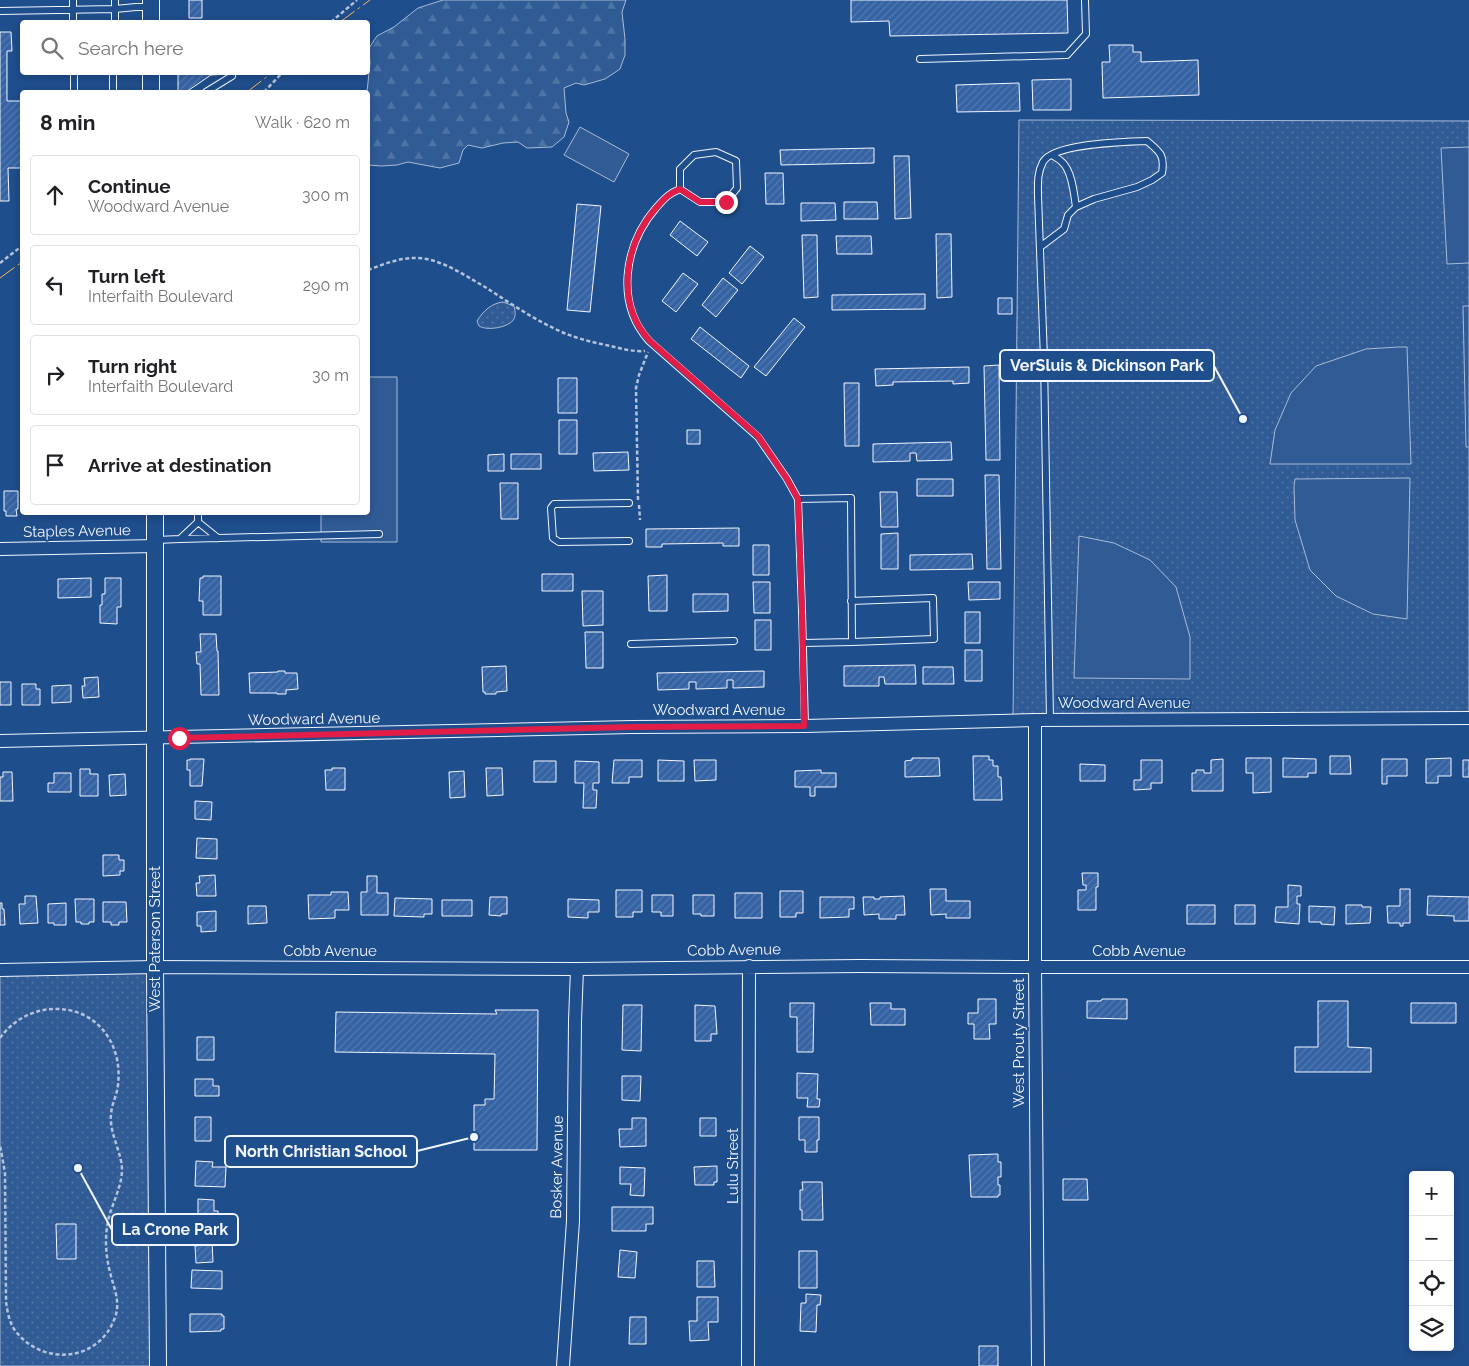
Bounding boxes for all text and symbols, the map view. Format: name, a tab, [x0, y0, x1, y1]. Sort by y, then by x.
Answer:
search box	[20, 20, 370, 75]
icon: search	[38, 34, 66, 62]
text: Search here	[78, 37, 184, 59]
text: 8 min	[40, 110, 95, 135]
text: Walk · 620 m	[255, 113, 350, 132]
text: Continue	[88, 175, 171, 197]
icon: ahead	[41, 181, 69, 209]
text: 300 m	[302, 186, 349, 205]
route end	[715, 191, 738, 214]
text: Woodward Avenue	[88, 197, 229, 216]
text: Turn left	[88, 265, 165, 287]
icon: left	[41, 271, 69, 299]
text: 290 m	[303, 276, 349, 295]
text: Interfaith Boulevard	[88, 287, 233, 306]
callout: VerSluis & Dickinson Park	[1000, 350, 1214, 381]
text: Turn right	[88, 355, 177, 377]
text: VerSluis & Dickinson Park	[1010, 356, 1204, 375]
icon: right	[41, 361, 69, 389]
text: 30 m	[312, 366, 349, 385]
text: Interfaith Boulevard	[88, 377, 233, 396]
icon: arrive	[41, 451, 69, 479]
text: Arrive at destination	[88, 454, 272, 476]
street label: Staples Avenue	[23, 521, 131, 541]
street label: Woodward Avenue	[1058, 694, 1190, 712]
street label: Woodward Avenue	[653, 701, 785, 719]
street label: Woodward Avenue	[248, 709, 381, 729]
route start	[168, 727, 191, 750]
street label: West Paterson Street	[146, 866, 164, 1012]
street label: Cobb Avenue	[687, 940, 781, 960]
street label: Cobb Avenue	[283, 942, 377, 960]
street label: Cobb Avenue	[1092, 942, 1186, 960]
street label: West Prouty Street	[1010, 978, 1028, 1108]
street label: Bosker Avenue	[547, 1115, 567, 1219]
street label: Lulu Street	[724, 1128, 742, 1204]
callout: North Christian School	[225, 1136, 417, 1167]
text: North Christian School	[235, 1142, 408, 1161]
map controls	[1409, 1171, 1454, 1351]
button: +	[1409, 1171, 1454, 1216]
callout: La Crone Park	[112, 1214, 238, 1245]
button: −	[1409, 1216, 1454, 1261]
text: La Crone Park	[122, 1220, 228, 1239]
button: locate	[1409, 1261, 1454, 1306]
button: layers	[1409, 1306, 1454, 1351]

